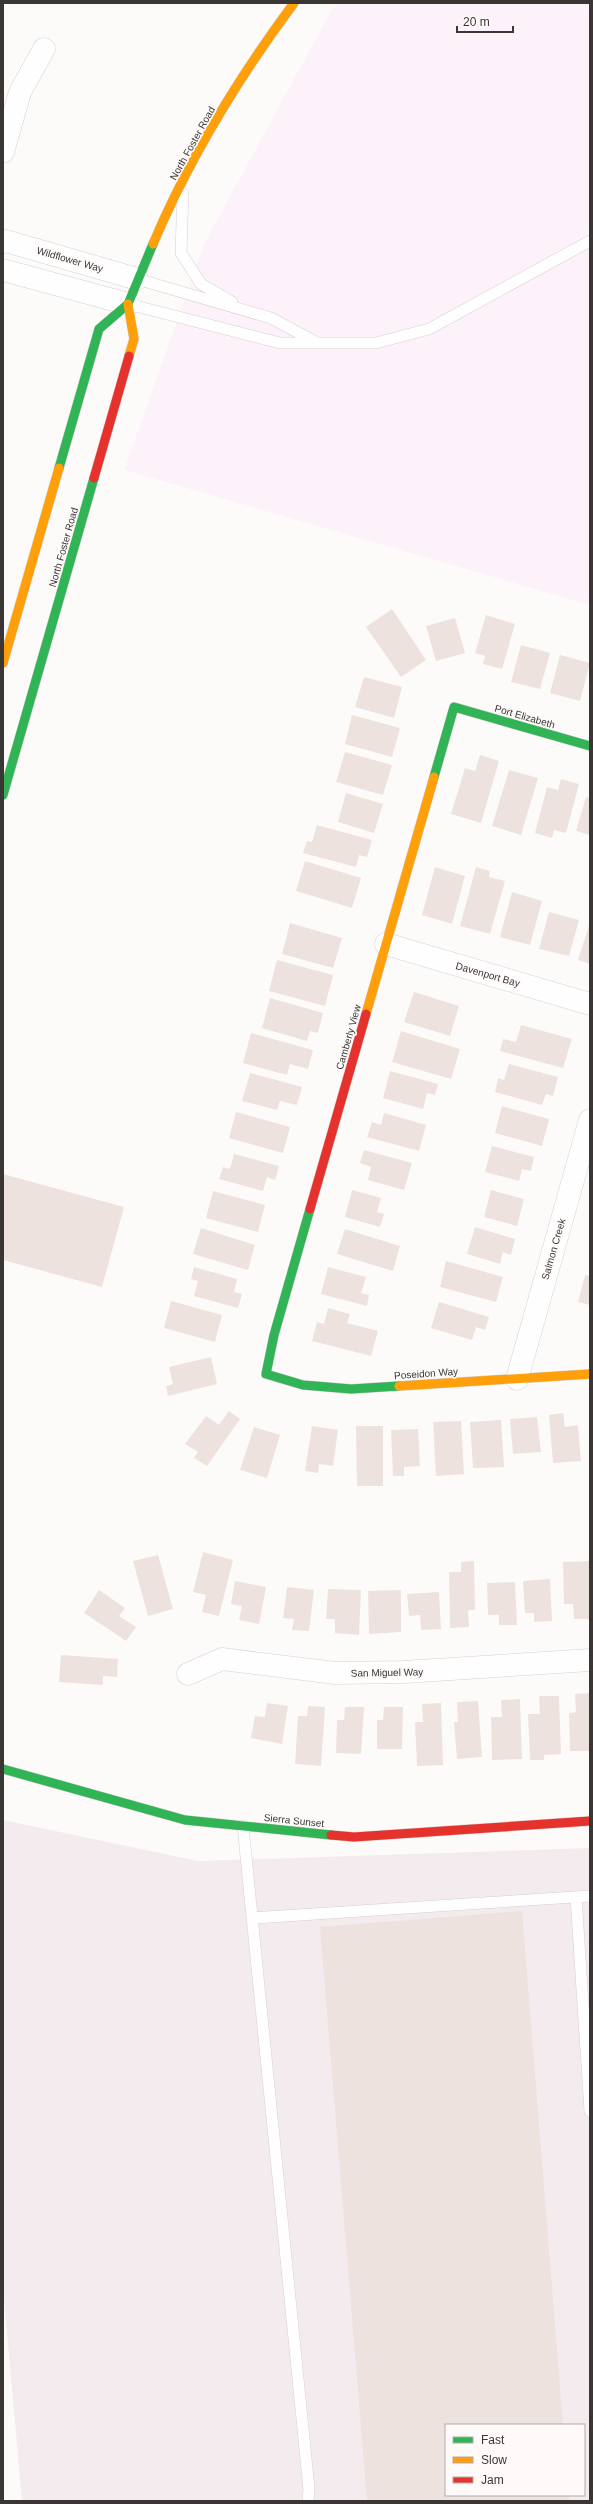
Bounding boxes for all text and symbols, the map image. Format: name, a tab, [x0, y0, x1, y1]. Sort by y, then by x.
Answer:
scale bar	[457, 8, 513, 34]
text: 20 m	[463, 15, 490, 29]
street label: North Foster Road	[168, 105, 217, 182]
street label: Wildflower Way	[35, 245, 104, 274]
street label: North Foster Road	[47, 506, 80, 588]
street label: Port Elizabeth	[493, 703, 556, 730]
street label: Davenport Bay	[455, 960, 521, 989]
street label: Camberly View	[334, 1003, 363, 1071]
street label: Salmon Creek	[539, 1216, 568, 1281]
street label: Poseidon Way	[394, 1366, 458, 1381]
street label: San Miguel Way	[351, 1666, 423, 1679]
street label: Sierra Sunset	[263, 1812, 325, 1829]
legend	[445, 2424, 585, 2496]
text: Fast	[481, 2433, 505, 2447]
text: Slow	[481, 2453, 507, 2467]
text: Jam	[481, 2473, 504, 2487]

